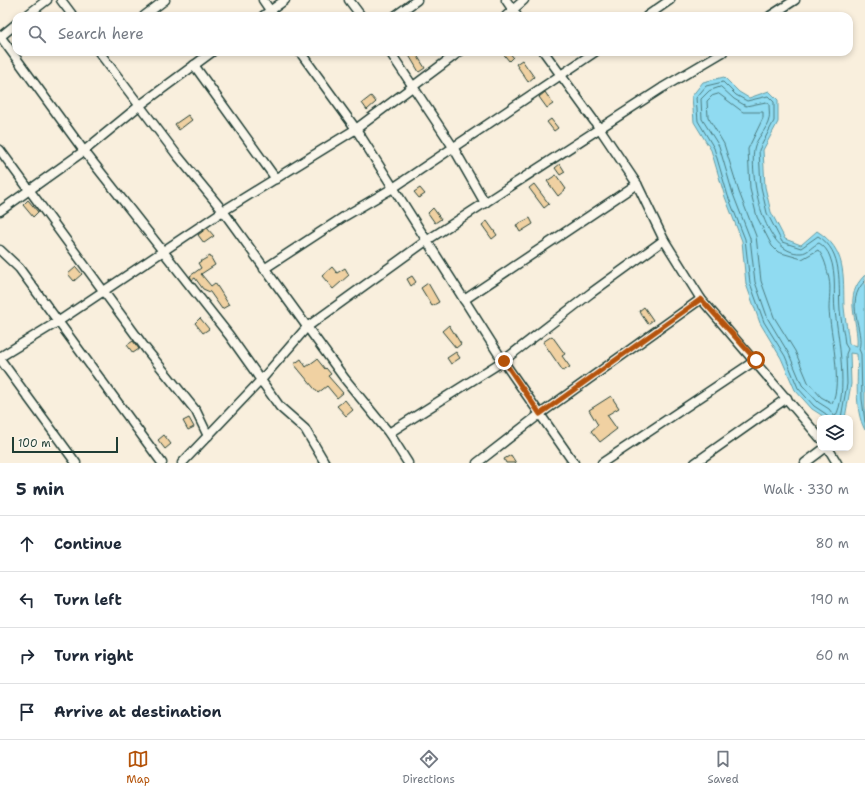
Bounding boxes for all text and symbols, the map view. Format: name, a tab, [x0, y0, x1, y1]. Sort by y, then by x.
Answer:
search box	[12, 12, 853, 56]
icon: search	[26, 23, 48, 45]
text: Search here	[58, 24, 144, 44]
route start	[747, 351, 765, 369]
route end	[495, 352, 513, 370]
map controls	[817, 415, 853, 451]
button: layers	[817, 415, 853, 451]
scale bar	[12, 435, 118, 454]
text: 100 m	[18, 436, 51, 451]
text: 5 min	[16, 478, 64, 500]
text: Walk · 330 m	[763, 481, 849, 498]
icon: ahead	[16, 533, 38, 555]
text: Continue	[54, 534, 122, 554]
text: 80 m	[815, 535, 849, 552]
icon: left	[16, 589, 38, 611]
text: Turn left	[54, 590, 122, 610]
text: 190 m	[810, 591, 849, 608]
icon: right	[16, 645, 38, 667]
text: Turn right	[54, 646, 134, 666]
text: 60 m	[816, 647, 849, 664]
icon: arrive	[16, 701, 38, 723]
text: Arrive at destination	[54, 702, 222, 722]
tab: Map	[126, 748, 150, 787]
tab: Directions	[402, 748, 455, 787]
tab: Saved	[707, 748, 739, 787]

